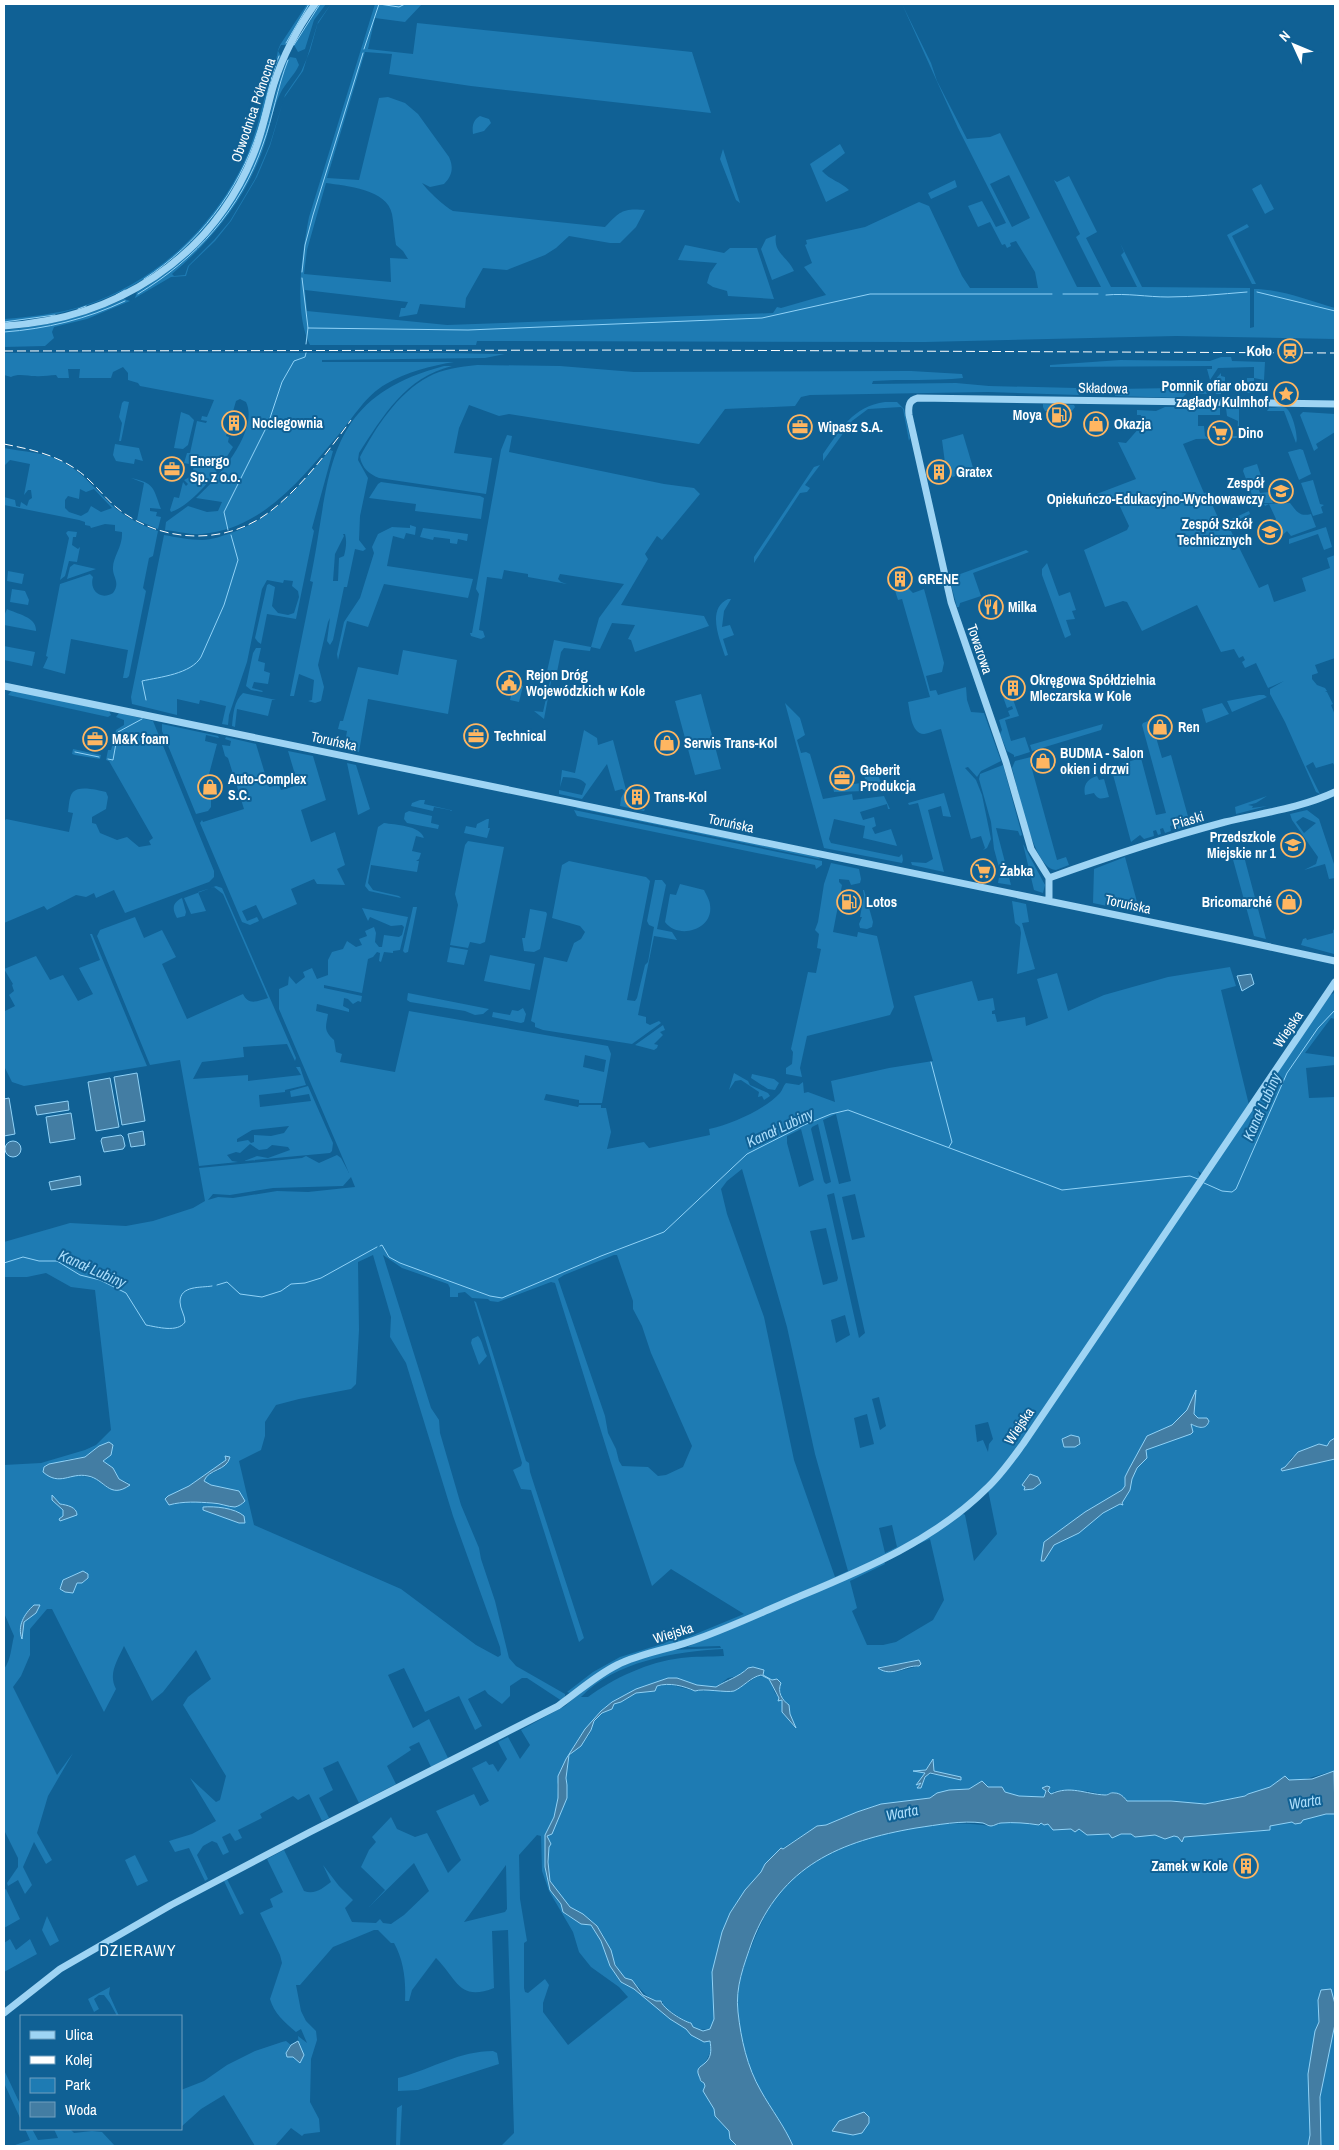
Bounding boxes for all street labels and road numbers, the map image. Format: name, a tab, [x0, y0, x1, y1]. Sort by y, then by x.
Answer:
street label: Obwodnica Północna	[227, 55, 279, 165]
street label: Składowa	[1078, 379, 1129, 397]
street label: Towarowa	[963, 622, 997, 677]
street label: Toruńska	[309, 727, 359, 755]
street label: Piaski	[1170, 807, 1206, 833]
street label: Toruńska	[706, 809, 756, 837]
street label: Toruńska	[1103, 890, 1153, 918]
street label: Wiejska	[1269, 1007, 1307, 1051]
street label: Wiejska	[1000, 1404, 1038, 1448]
street label: Wiejska	[651, 1618, 696, 1648]

